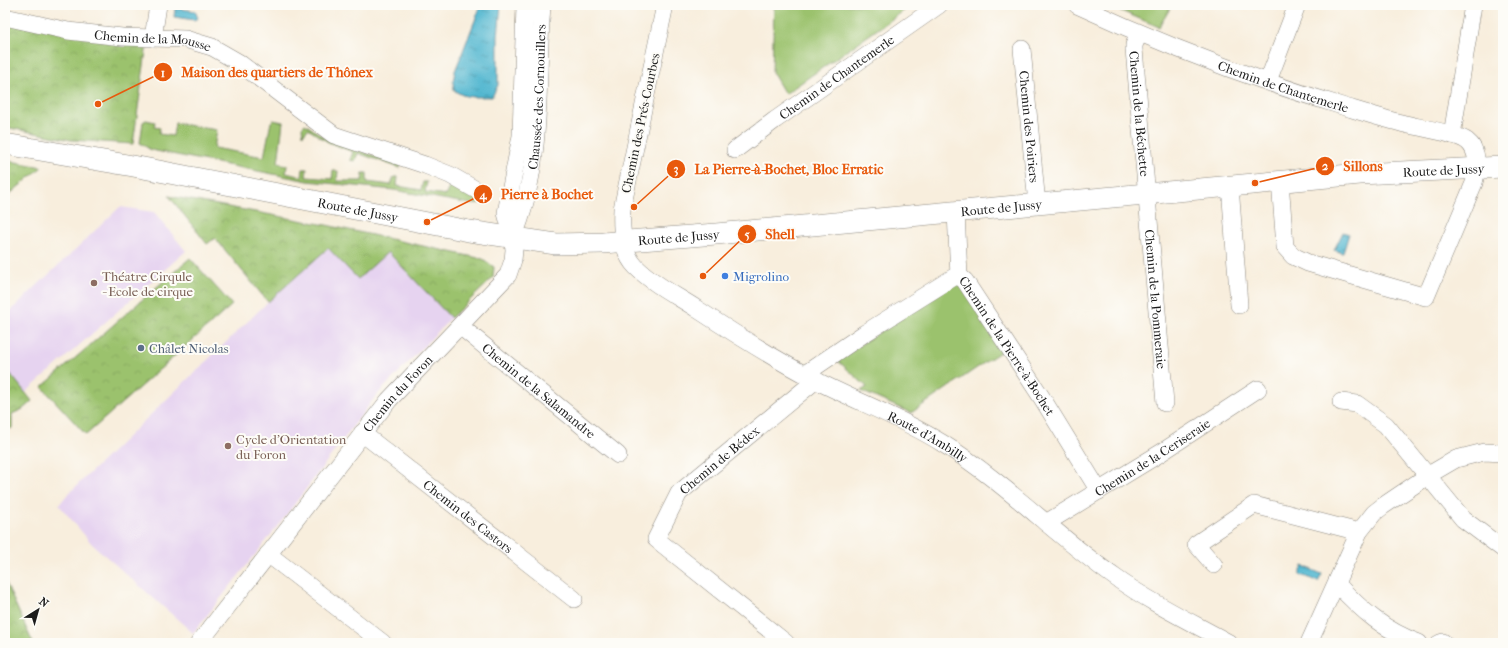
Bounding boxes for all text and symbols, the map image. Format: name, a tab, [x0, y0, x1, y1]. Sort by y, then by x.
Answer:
street label: Chaussée des Cornouillers	[525, 24, 549, 171]
street label: Chemin de la Mousse	[93, 27, 213, 55]
street label: Chemin de Chantemerle	[776, 32, 898, 123]
street label: Chemin de la Béchette	[1126, 50, 1152, 178]
street label: Chemin des Prés-Courbes	[618, 52, 663, 194]
street label: Chemin de Chantemerle	[1216, 58, 1351, 116]
callout: Maison des quartiers de Thônex	[153, 59, 381, 85]
text: Maison des quartiers de Thônex	[180, 64, 373, 81]
text: 1	[161, 66, 165, 80]
street label: Chemin des Poiriers	[1016, 70, 1042, 184]
callout: Sillons	[1315, 153, 1391, 179]
callout: La Pierre-à-Bochet, Bloc Erratic	[666, 156, 891, 182]
text: Sillons	[1343, 158, 1383, 175]
text: 2	[1322, 159, 1329, 173]
text: La Pierre-à-Bochet, Bloc Erratic	[694, 161, 884, 178]
street label: Route de Jussy	[1402, 161, 1486, 180]
text: 3	[674, 162, 679, 177]
callout: Pierre à Bochet	[473, 181, 602, 207]
text: Pierre à Bochet	[501, 186, 594, 203]
text: 4	[478, 188, 487, 203]
street label: Route de Jussy	[316, 195, 400, 225]
street label: Route de Jussy	[960, 197, 1044, 219]
callout: Shell	[737, 221, 803, 247]
text: Shell	[765, 226, 795, 243]
street label: Route de Jussy	[637, 227, 721, 248]
text: 5	[744, 228, 750, 242]
street label: Chemin de la Pommeraie	[1142, 229, 1169, 370]
place label: Théatre Cirqule - Ecole de cirque	[102, 269, 193, 299]
place label: Migrolino	[733, 269, 790, 284]
marker: Migrolino	[720, 271, 730, 281]
street label: Chemin de la Pierre-à-Bochet	[956, 273, 1058, 419]
marker: Théatre Cirqule - Ecole de cirque	[89, 278, 99, 288]
street label: Chemin de la Salamandre	[479, 340, 599, 442]
place label: Châlet Nicolas	[149, 341, 229, 356]
marker: Châlet Nicolas	[136, 343, 146, 353]
street label: Chemin du Foron	[360, 352, 436, 435]
street label: Route d'Ambilly	[885, 408, 971, 466]
street label: Chemin de la Ceriseraie	[1092, 415, 1214, 500]
street label: Chemin de Bédex	[677, 423, 763, 497]
place label: Cycle d'Orientation du Foron	[236, 432, 347, 462]
marker: Cycle d'Orientation du Foron	[223, 441, 233, 451]
street label: Chemin des Castors	[420, 477, 516, 556]
north arrow	[18, 590, 58, 630]
text: N	[36, 595, 51, 611]

